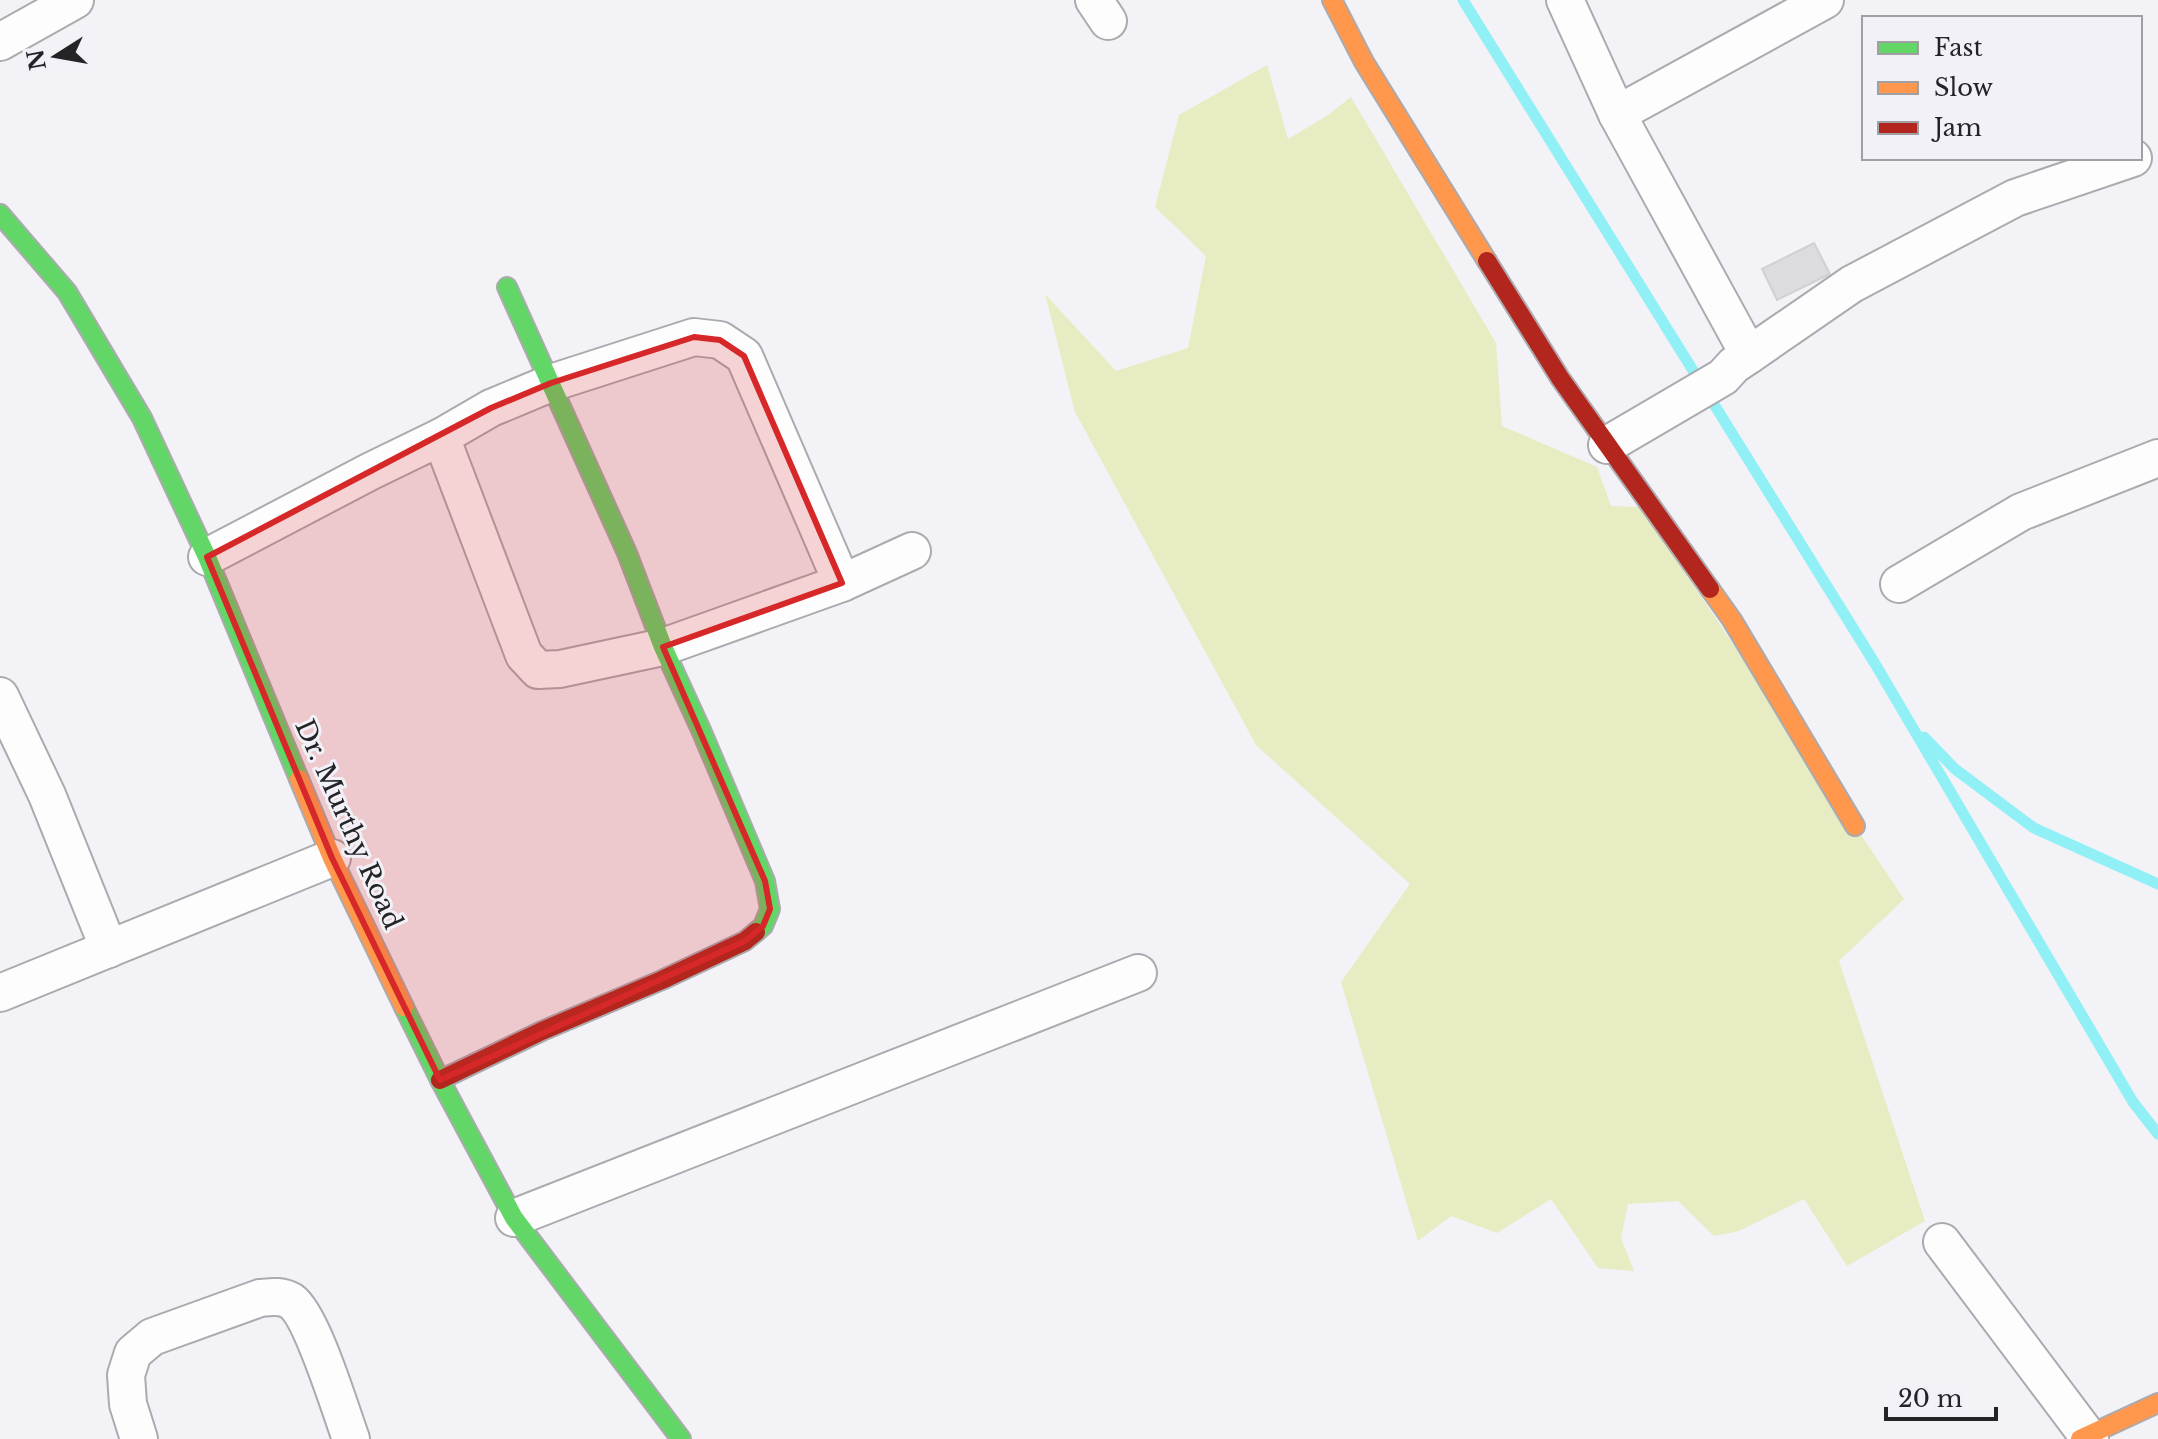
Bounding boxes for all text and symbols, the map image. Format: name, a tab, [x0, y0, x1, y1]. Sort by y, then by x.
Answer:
north arrow	[16, 16, 96, 96]
legend	[1862, 16, 2142, 160]
text: Fast	[1934, 33, 1982, 62]
text: N	[22, 47, 52, 72]
text: Slow	[1934, 73, 1993, 102]
text: Jam	[1931, 113, 1982, 142]
street label: Dr. Murthy Road	[288, 714, 410, 934]
scale bar	[1886, 1371, 1996, 1421]
text: 20 m	[1898, 1384, 1963, 1413]

